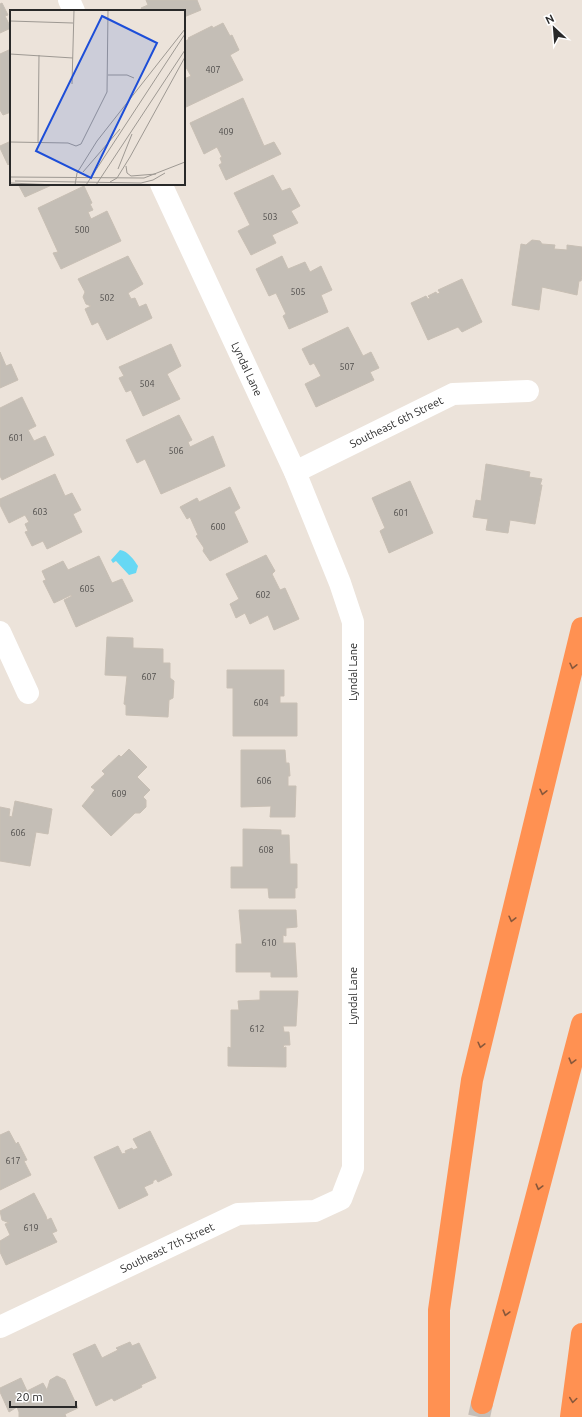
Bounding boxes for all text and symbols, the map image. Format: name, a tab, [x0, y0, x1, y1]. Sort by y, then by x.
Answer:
north arrow	[534, 8, 574, 48]
inset map	[10, 10, 185, 185]
text: N	[543, 12, 556, 26]
house number: 407	[205, 65, 221, 75]
house number: 409	[218, 127, 234, 137]
house number: 503	[262, 212, 278, 222]
house number: 500	[74, 225, 90, 235]
house number: 505	[290, 287, 306, 297]
house number: 502	[99, 293, 115, 303]
street label: Lyndal Lane	[229, 340, 265, 398]
house number: 507	[339, 362, 355, 372]
house number: 504	[139, 379, 155, 389]
street label: Southeast 6th Street	[348, 394, 446, 450]
house number: 601	[8, 433, 24, 443]
house number: 506	[168, 446, 184, 456]
house number: 603	[32, 507, 48, 517]
house number: 601	[393, 508, 409, 518]
house number: 600	[210, 522, 226, 532]
house number: 605	[79, 584, 95, 594]
house number: 602	[255, 590, 271, 600]
street label: Lyndal Lane	[347, 643, 359, 701]
one-way arrow	[569, 662, 578, 669]
house number: 607	[141, 672, 157, 682]
house number: 604	[253, 698, 269, 708]
house number: 606	[256, 776, 272, 786]
house number: 609	[111, 789, 127, 799]
one-way arrow	[540, 789, 548, 796]
house number: 606	[10, 828, 26, 838]
house number: 608	[258, 845, 274, 855]
one-way arrow	[508, 915, 517, 922]
house number: 610	[261, 938, 277, 948]
street label: Lyndal Lane	[347, 967, 359, 1025]
house number: 612	[249, 1024, 265, 1034]
one-way arrow	[477, 1042, 485, 1048]
one-way arrow	[568, 1058, 577, 1065]
house number: 617	[5, 1156, 21, 1166]
one-way arrow	[535, 1183, 544, 1190]
street label: Southeast 7th Street	[118, 1220, 217, 1275]
house number: 619	[23, 1223, 39, 1233]
one-way arrow	[502, 1309, 511, 1316]
scale bar	[10, 1383, 76, 1409]
text: 20 m	[16, 1390, 43, 1403]
one-way arrow	[569, 1397, 578, 1403]

